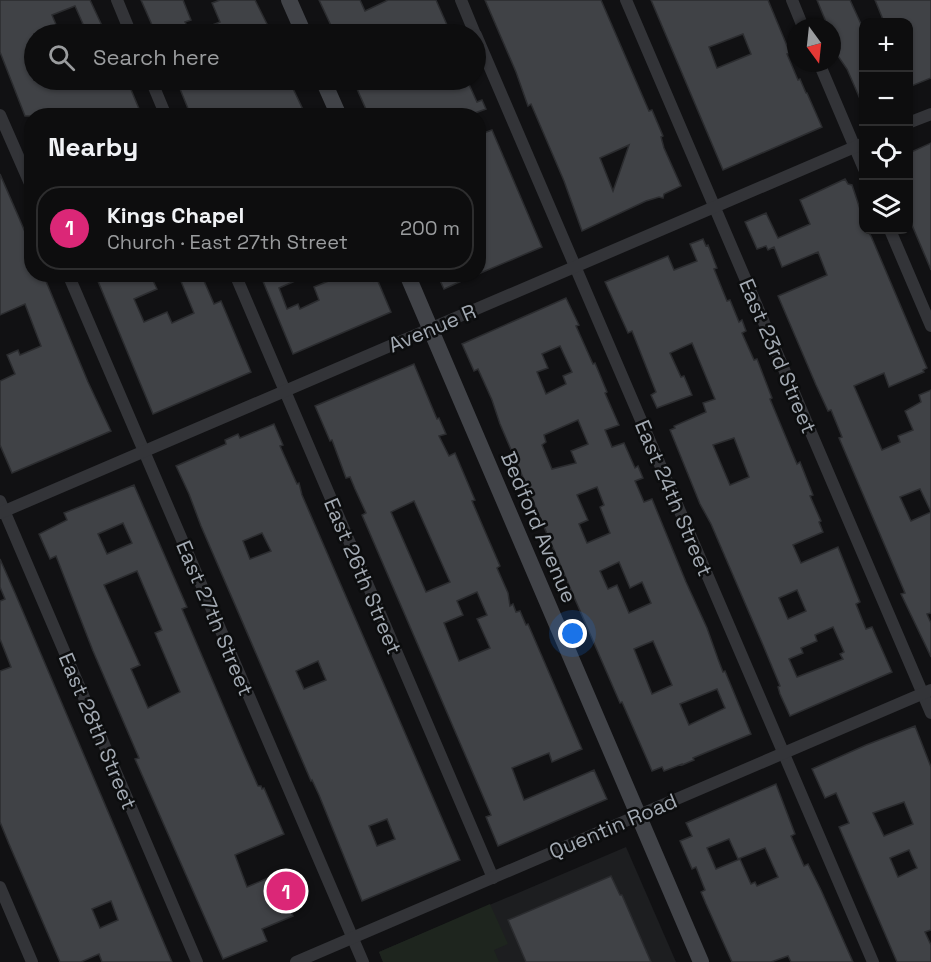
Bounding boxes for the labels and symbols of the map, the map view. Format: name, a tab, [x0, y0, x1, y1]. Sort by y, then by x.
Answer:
north arrow	[787, 18, 841, 72]
street label: East 23rd Street	[733, 275, 823, 437]
street label: Avenue R	[384, 297, 480, 359]
street label: East 24th Street	[629, 416, 719, 580]
street label: Bedford Avenue	[495, 447, 583, 607]
street label: East 26th Street	[318, 494, 408, 658]
street label: East 27th Street	[170, 536, 260, 700]
your location	[558, 619, 587, 648]
street label: East 28th Street	[53, 649, 143, 813]
street label: Quentin Road	[545, 787, 681, 865]
pin: 1	[266, 868, 306, 914]

